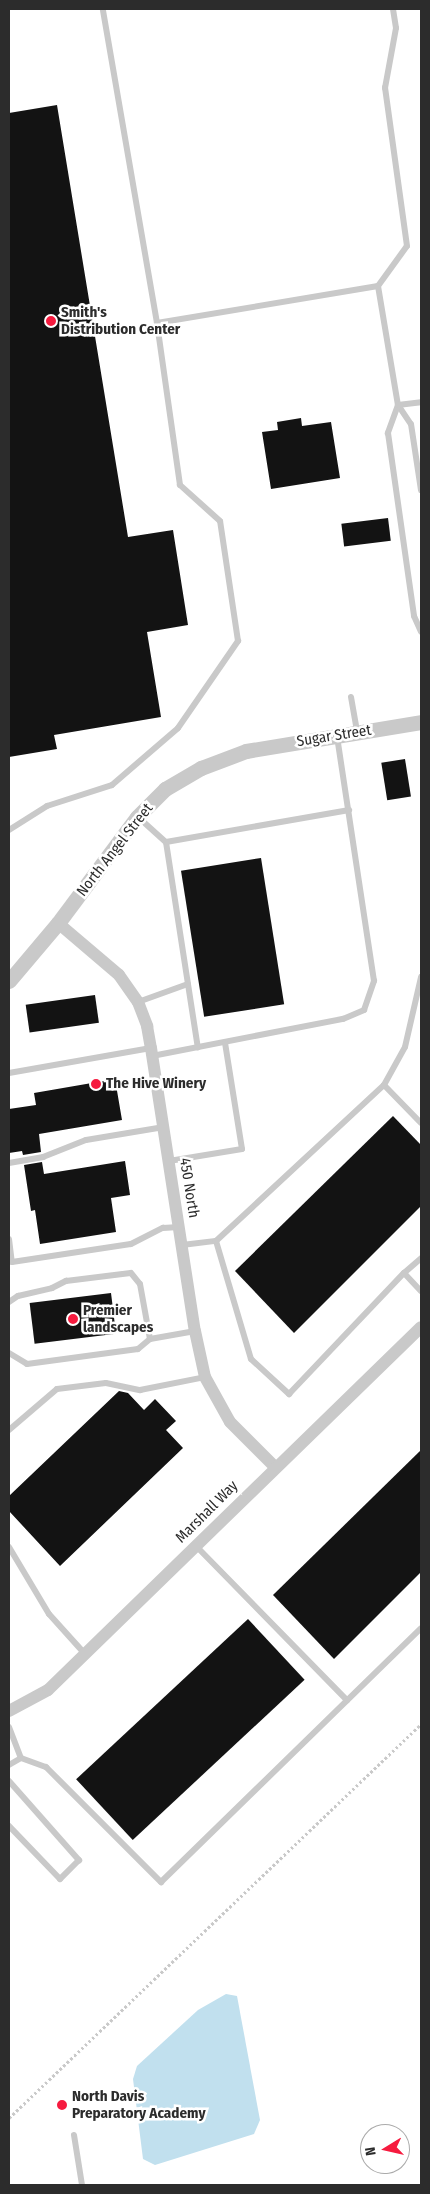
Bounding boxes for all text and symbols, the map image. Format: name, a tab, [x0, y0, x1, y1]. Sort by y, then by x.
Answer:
place label: Smith's Distribution Center	[61, 303, 180, 338]
marker: Smith's Distribution Center	[45, 315, 57, 327]
street label: Sugar Street	[296, 721, 372, 751]
street label: North Angel Street	[73, 800, 157, 900]
place label: The Hive Winery	[106, 1075, 206, 1093]
marker: The Hive Winery	[90, 1078, 102, 1090]
street label: 450 North	[175, 1157, 203, 1219]
place label: Premier landscapes	[83, 1301, 153, 1336]
marker: Premier landscapes	[67, 1313, 79, 1325]
street label: Marshall Way	[172, 1477, 242, 1547]
place label: North Davis Preparatory Academy	[72, 2087, 206, 2122]
marker: North Davis Preparatory Academy	[56, 2099, 68, 2111]
north arrow	[360, 2124, 410, 2174]
text: N	[362, 2146, 380, 2157]

